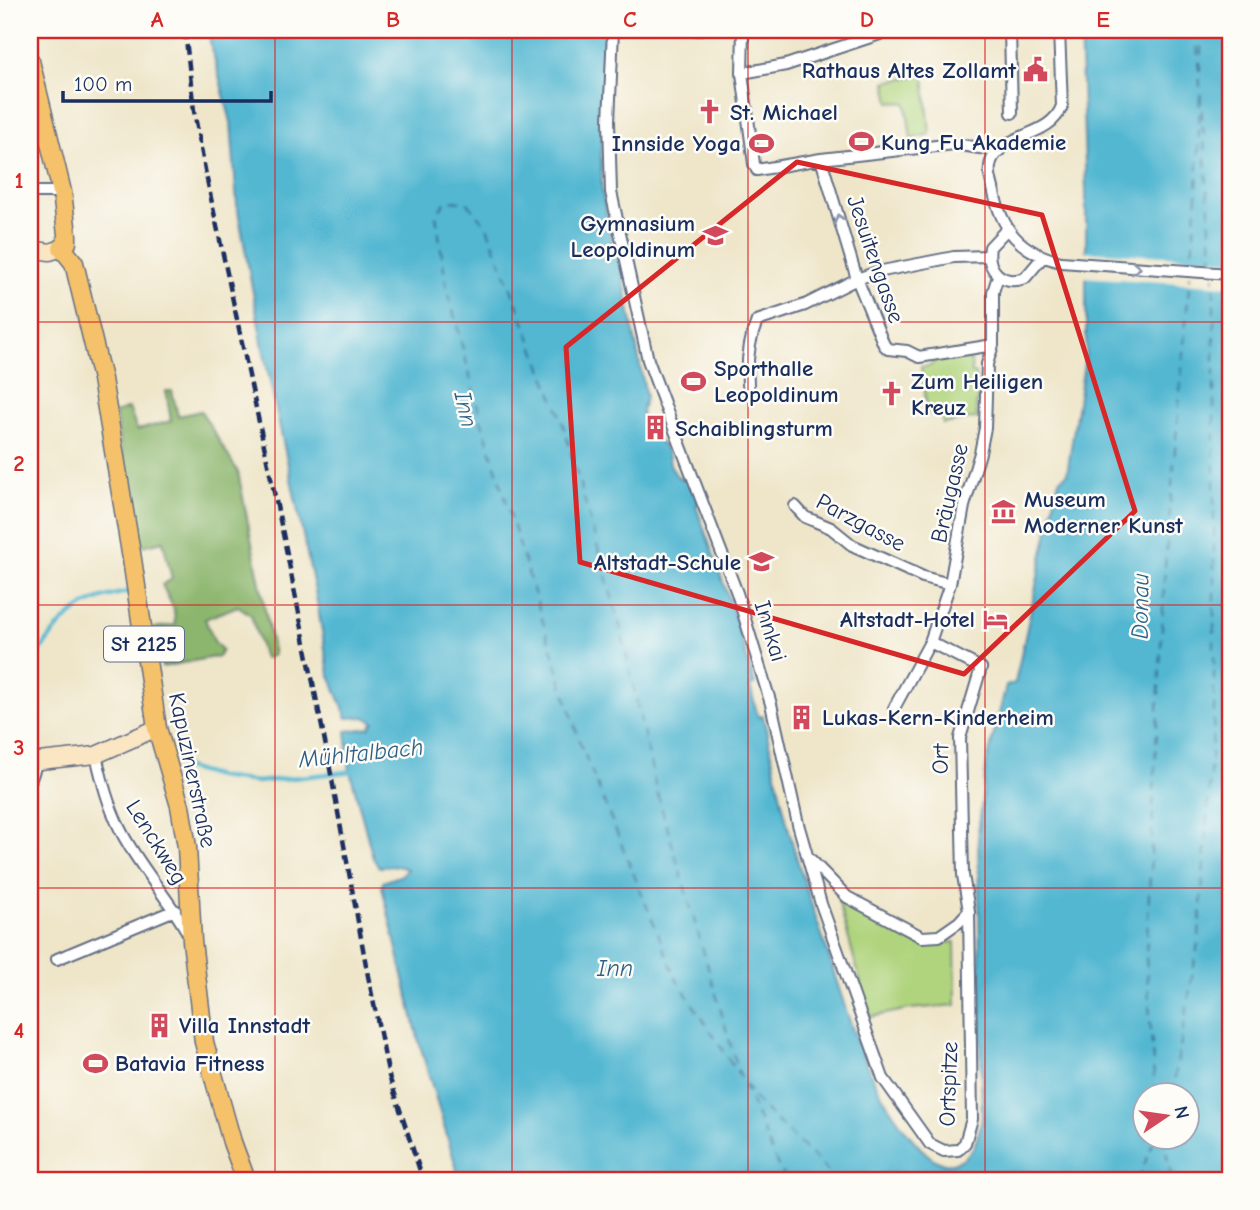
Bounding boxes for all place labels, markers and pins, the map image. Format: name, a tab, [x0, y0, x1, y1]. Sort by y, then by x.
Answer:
public building icon: Rathaus Altes Zollamt	[1022, 56, 1050, 84]
place label: Rathaus Altes Zollamt	[802, 57, 1016, 84]
church icon: St. Michael	[696, 98, 724, 126]
place label: St. Michael	[730, 99, 838, 126]
sports icon: Kung Fu Akademie	[847, 128, 875, 156]
sports icon: Innside Yoga	[747, 129, 775, 157]
place label: Kung Fu Akademie	[881, 129, 1066, 156]
place label: Innside Yoga	[612, 130, 741, 157]
place label: Gymnasium Leopoldinum	[570, 210, 695, 263]
school or university icon: Gymnasium Leopoldinum	[701, 222, 729, 250]
place label: Sporthalle Leopoldinum	[714, 355, 839, 408]
sports icon: Sporthalle Leopoldinum	[680, 367, 708, 395]
place label: Zum Heiligen Kreuz	[911, 368, 1043, 421]
church icon: Zum Heiligen Kreuz	[877, 380, 905, 408]
building icon: Schaiblingsturm	[641, 414, 669, 442]
place label: Schaiblingsturm	[675, 415, 833, 442]
place label: Museum Moderner Kunst	[1024, 486, 1183, 539]
museum icon: Museum Moderner Kunst	[990, 498, 1018, 526]
school or university icon: Altstadt-Schule	[747, 548, 775, 576]
place label: Altstadt-Schule	[594, 549, 741, 576]
hotel icon: Altstadt-Hotel	[981, 605, 1009, 633]
place label: Altstadt-Hotel	[840, 606, 975, 633]
building icon: Lukas-Kern-Kinderheim	[788, 703, 816, 731]
place label: Lukas-Kern-Kinderheim	[822, 704, 1054, 731]
building icon: Villa Innstadt	[145, 1011, 173, 1039]
place label: Villa Innstadt	[179, 1012, 310, 1039]
sports icon: Batavia Fitness	[81, 1049, 109, 1077]
place label: Batavia Fitness	[115, 1050, 265, 1077]

